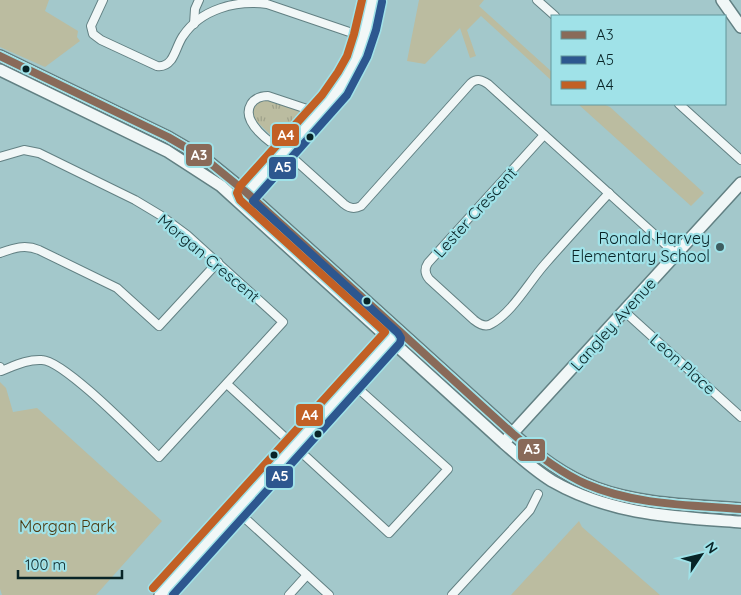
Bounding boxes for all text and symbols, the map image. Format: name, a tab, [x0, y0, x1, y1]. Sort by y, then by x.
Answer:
legend	[551, 15, 726, 105]
text: A3	[596, 25, 614, 44]
text: A5	[596, 50, 614, 69]
unlabelled marker	[21, 64, 31, 74]
text: A4	[596, 75, 614, 94]
line badge: A4	[271, 123, 300, 147]
text: A4	[277, 126, 295, 144]
unlabelled marker	[305, 132, 315, 142]
line badge: A3	[185, 143, 213, 167]
text: A3	[191, 146, 207, 164]
line badge: A5	[268, 156, 297, 180]
text: A5	[274, 158, 292, 176]
street label: Lester Crescent	[429, 163, 521, 261]
street label: Morgan Crescent	[154, 210, 264, 306]
place label: Ronald Harvey Elementary School	[571, 228, 710, 266]
marker: Ronald Harvey Elementary School	[714, 241, 726, 253]
street label: Langley Avenue	[566, 273, 660, 375]
unlabelled marker	[362, 296, 372, 306]
street label: Leon Place	[646, 329, 720, 399]
line badge: A4	[295, 403, 324, 427]
text: A4	[301, 406, 319, 424]
unlabelled marker	[313, 429, 323, 439]
line badge: A3	[517, 438, 546, 462]
text: A3	[524, 440, 540, 458]
unlabelled marker	[269, 450, 279, 460]
line badge: A5	[265, 465, 294, 489]
text: A5	[271, 467, 289, 485]
park label: Morgan Park	[19, 516, 115, 536]
north arrow	[676, 530, 726, 580]
text: N	[701, 538, 722, 557]
scale bar	[18, 548, 121, 580]
text: 100 m	[25, 555, 66, 574]

